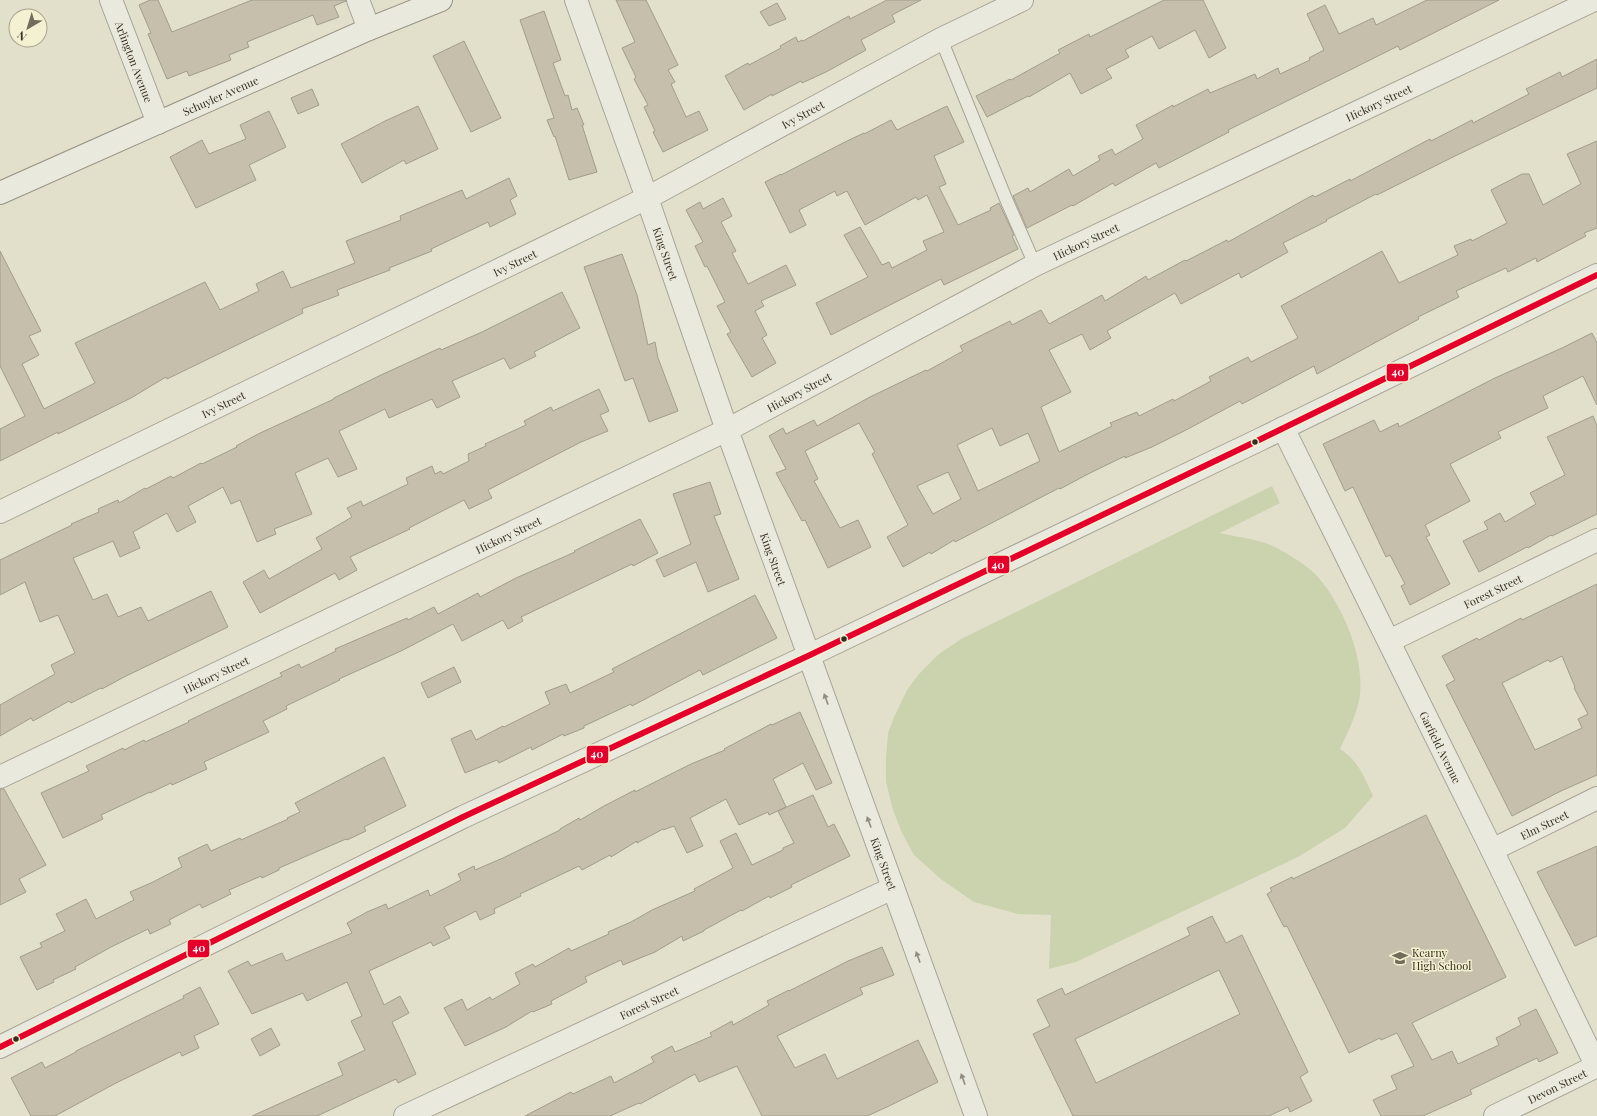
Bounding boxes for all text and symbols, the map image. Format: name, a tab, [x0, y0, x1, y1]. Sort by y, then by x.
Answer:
north arrow	[8, 8, 48, 48]
street label: Arlington Avenue	[112, 18, 157, 105]
text: N	[14, 28, 29, 45]
street label: Schuyler Avenue	[180, 72, 261, 119]
street label: Hickory Street	[1343, 80, 1414, 124]
street label: Ivy Street	[778, 96, 827, 132]
street label: Hickory Street	[1050, 219, 1121, 263]
street label: King Street	[650, 225, 682, 282]
street label: Ivy Street	[490, 245, 539, 279]
line badge: 40	[1386, 363, 1409, 382]
text: 40	[1392, 364, 1404, 379]
street label: Hickory Street	[764, 368, 834, 415]
street label: Ivy Street	[199, 387, 247, 421]
unlabelled marker	[1250, 437, 1260, 447]
street label: Hickory Street	[473, 512, 544, 557]
street label: King Street	[757, 531, 790, 588]
line badge: 40	[987, 555, 1010, 574]
text: 40	[992, 557, 1004, 572]
street label: Forest Street	[1461, 570, 1524, 611]
unlabelled marker	[839, 634, 849, 644]
street label: Hickory Street	[180, 652, 251, 696]
one-way arrow	[822, 693, 828, 705]
street label: Garfield Avenue	[1417, 708, 1465, 786]
line badge: 40	[586, 745, 609, 764]
text: 40	[591, 746, 603, 761]
street label: Elm Street	[1517, 806, 1571, 843]
one-way arrow	[866, 816, 872, 828]
street label: King Street	[868, 835, 901, 892]
line badge: 40	[187, 939, 210, 958]
text: 40	[193, 940, 205, 955]
place label: Kearny High School	[1412, 945, 1471, 973]
school or university icon: Kearny High School	[1391, 949, 1409, 967]
one-way arrow	[915, 951, 921, 963]
street label: Forest Street	[617, 982, 681, 1022]
unlabelled marker	[11, 1034, 21, 1044]
street label: Devon Street	[1525, 1065, 1589, 1106]
one-way arrow	[959, 1073, 965, 1085]

